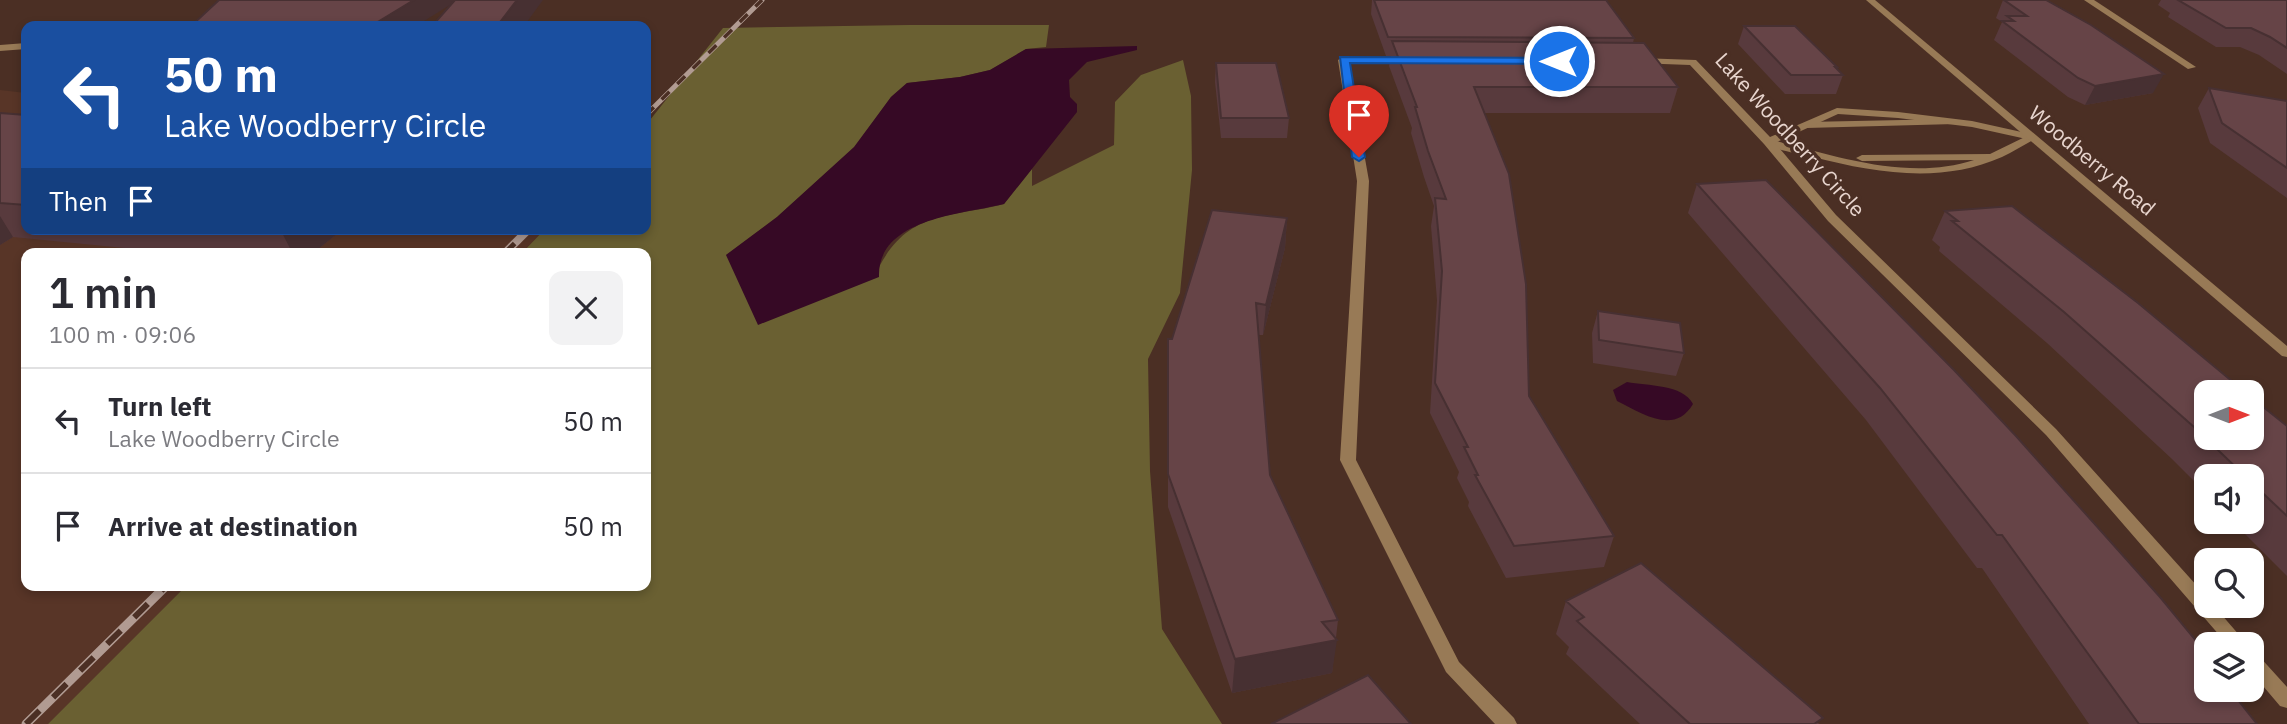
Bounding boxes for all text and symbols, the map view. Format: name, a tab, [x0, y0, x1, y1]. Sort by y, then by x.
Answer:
position arrow	[1522, 24, 1596, 98]
text: 50 m	[164, 42, 278, 105]
street label: Lake Woodberry Circle	[1710, 46, 1872, 222]
icon: left	[49, 49, 140, 140]
pin	[1329, 85, 1389, 157]
icon: arrive	[1340, 96, 1378, 134]
street label: Woodberry Road	[2023, 99, 2162, 221]
text: Lake Woodberry Circle	[164, 104, 486, 146]
icon: arrive	[122, 182, 160, 220]
text: Then	[49, 184, 108, 218]
text: 1 min	[49, 265, 158, 320]
button: close	[549, 271, 623, 345]
text: 100 m · 09:06	[49, 319, 196, 349]
north arrow	[2194, 380, 2264, 450]
map controls	[2194, 380, 2264, 702]
text: Turn left	[108, 389, 211, 423]
icon: left	[49, 402, 87, 440]
text: 50 m	[563, 404, 623, 438]
text: Lake Woodberry Circle	[108, 423, 340, 453]
button: sound	[2194, 464, 2264, 534]
icon: arrive	[49, 507, 87, 545]
text: Arrive at destination	[108, 509, 358, 543]
text: 50 m	[563, 509, 623, 543]
button: search	[2194, 548, 2264, 618]
button: layers	[2194, 632, 2264, 702]

